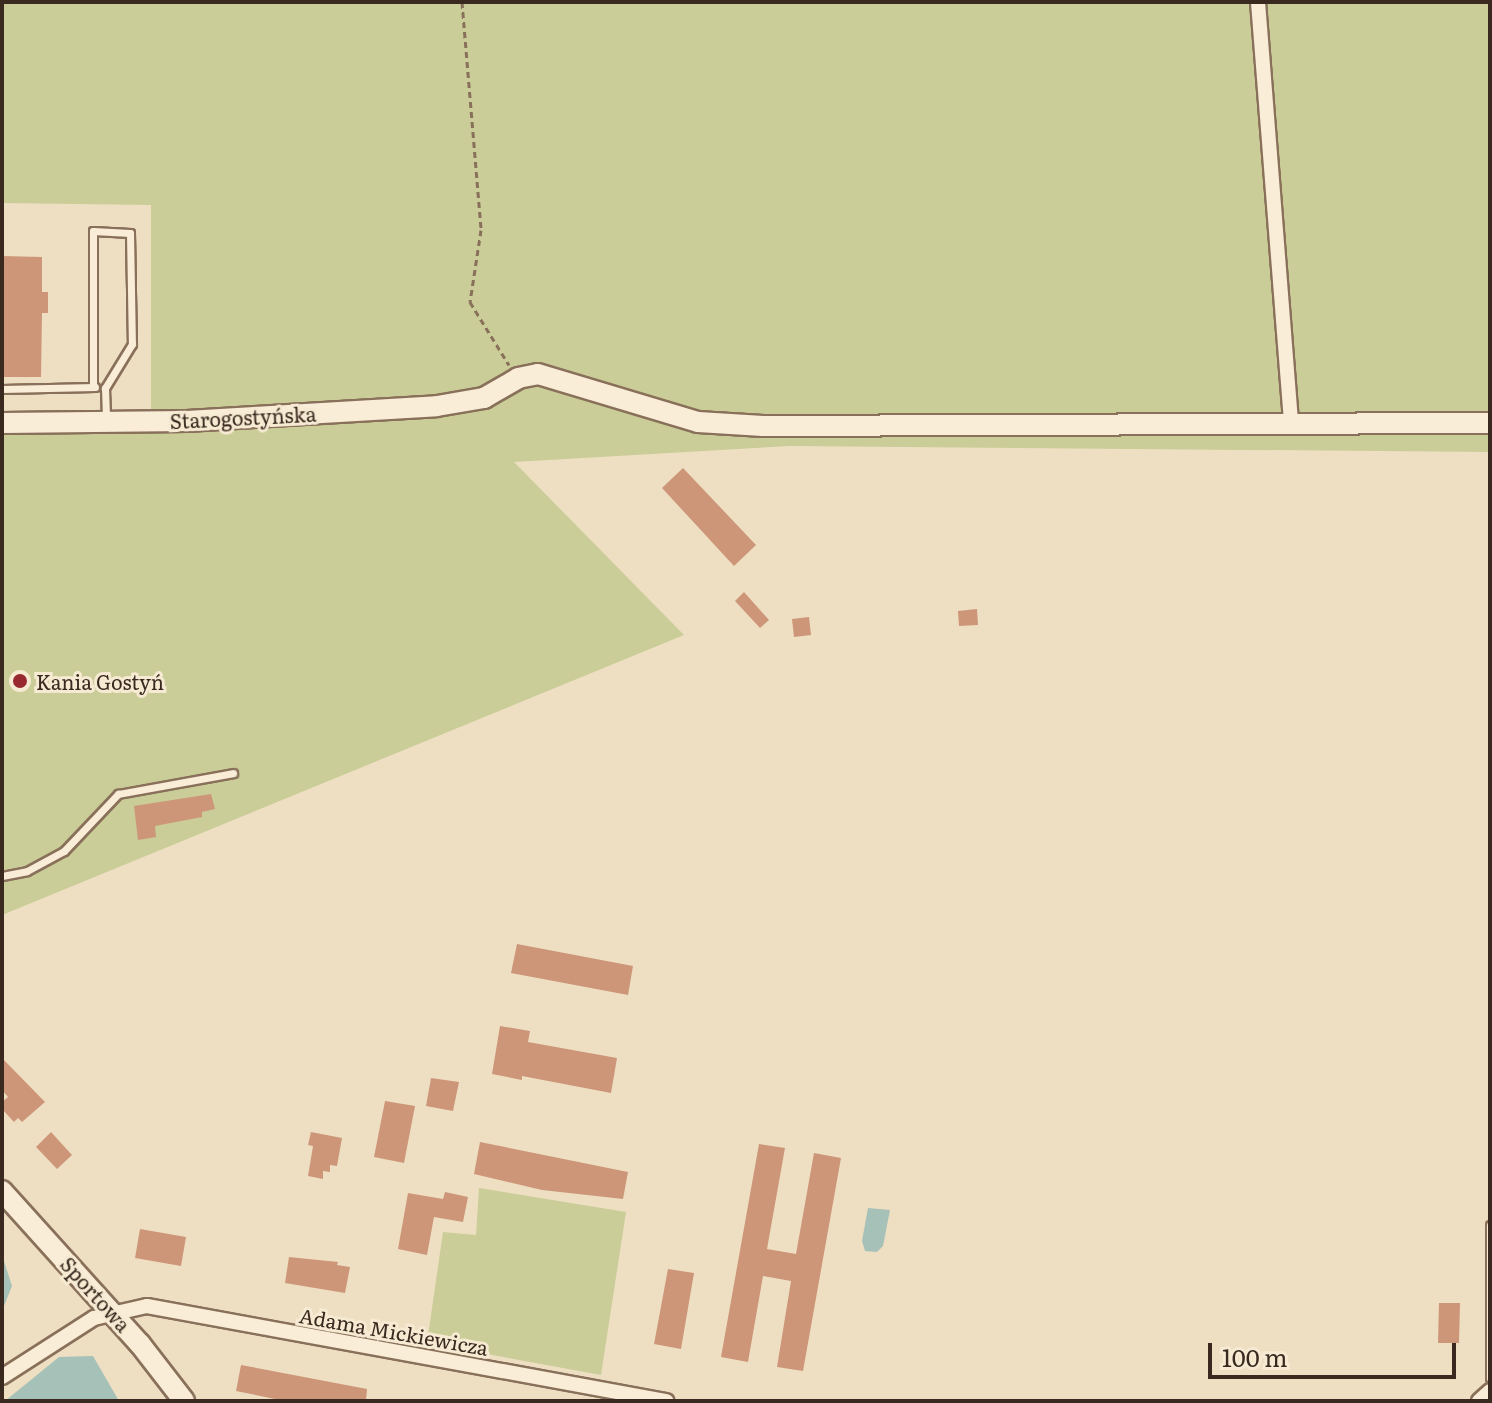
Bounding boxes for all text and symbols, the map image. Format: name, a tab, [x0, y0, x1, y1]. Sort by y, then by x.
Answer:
street label: Starogostyńska	[169, 401, 317, 433]
place label: Kania Gostyń	[36, 669, 164, 693]
marker: Kania Gostyń	[11, 672, 29, 690]
street label: Sportowa	[56, 1252, 136, 1336]
street label: Adama Mickiewicza	[298, 1303, 490, 1359]
scale bar	[1212, 1327, 1460, 1377]
text: 100 m	[1222, 1339, 1288, 1374]

